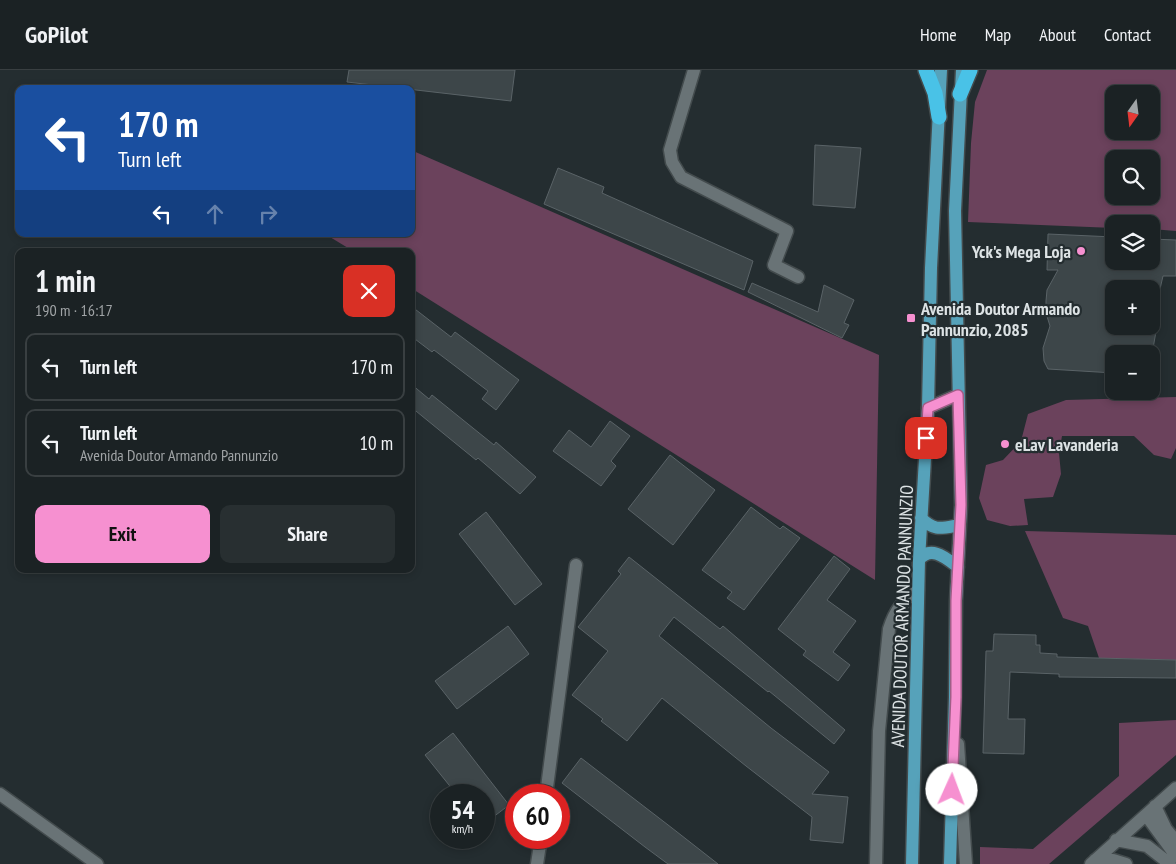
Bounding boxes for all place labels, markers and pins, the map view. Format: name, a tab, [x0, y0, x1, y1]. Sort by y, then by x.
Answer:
place label: Yck's Mega Loja	[971, 240, 1071, 263]
marker: Yck's Mega Loja	[1075, 245, 1087, 257]
place label: Avenida Doutor Armando Pannunzio, 2085	[920, 297, 1080, 341]
marker: Avenida Doutor Armando Pannunzio, 2085	[905, 312, 917, 324]
pin	[905, 417, 947, 459]
place label: eLav Lavanderia	[1015, 433, 1118, 456]
marker: eLav Lavanderia	[999, 438, 1011, 450]

